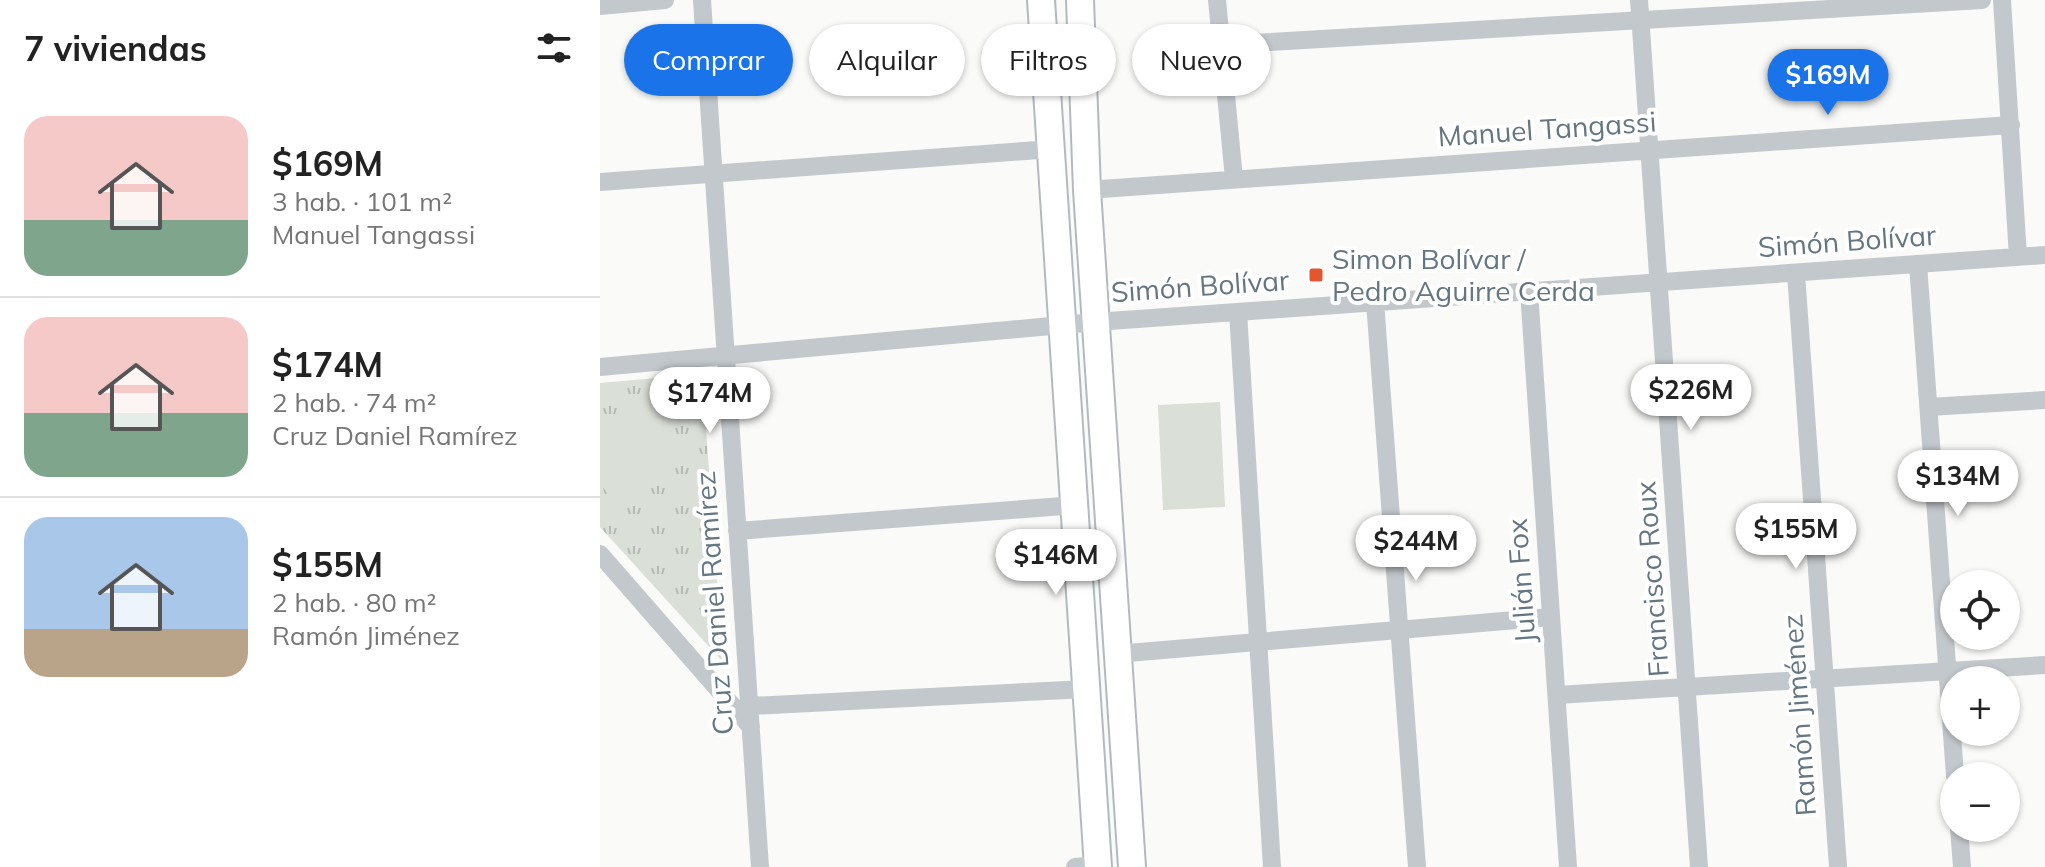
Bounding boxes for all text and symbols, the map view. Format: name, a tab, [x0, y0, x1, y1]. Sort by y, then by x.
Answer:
chip: Comprar	[624, 24, 793, 96]
chip: Alquilar	[809, 24, 965, 96]
chip: Filtros	[981, 24, 1116, 96]
chip: Nuevo	[1132, 24, 1271, 96]
icon: filters	[532, 26, 576, 70]
text: 7 viviendas	[24, 27, 207, 70]
pin: $169M	[1772, 49, 1884, 117]
text: $169M	[1785, 58, 1871, 91]
street label: Manuel Tangassi	[1437, 103, 1657, 154]
text: $169M	[272, 142, 383, 185]
icon: home	[88, 148, 184, 244]
text: 3 hab. · 101 m²	[272, 185, 452, 218]
street label: Simón Bolívar	[1757, 217, 1938, 264]
text: Manuel Tangassi	[272, 218, 475, 251]
place label: Simon Bolívar / Pedro Aguirre Cerda	[1332, 241, 1595, 308]
street label: Simón Bolívar	[1110, 262, 1291, 309]
marker: Simon Bolívar / Pedro Aguirre Cerda	[1307, 266, 1325, 284]
text: $174M	[272, 343, 383, 386]
icon: home	[88, 349, 184, 445]
pin: $226M	[1635, 364, 1747, 432]
pin: $174M	[654, 367, 766, 435]
text: $226M	[1648, 373, 1734, 406]
text: $174M	[667, 376, 753, 409]
text: 2 hab. · 74 m²	[272, 386, 436, 419]
text: Cruz Daniel Ramírez	[272, 419, 517, 452]
pin: $134M	[1902, 450, 2014, 518]
text: $134M	[1915, 459, 2001, 492]
street label: Cruz Daniel Ramírez	[687, 470, 740, 736]
street label: Francisco Roux	[1627, 480, 1676, 678]
pin: $155M	[1740, 503, 1852, 571]
text: $155M	[1753, 512, 1839, 545]
pin: $244M	[1360, 515, 1472, 583]
street label: Julián Fox	[1499, 517, 1542, 645]
text: $244M	[1373, 524, 1459, 557]
pin: $146M	[1000, 529, 1112, 597]
text: $146M	[1013, 538, 1099, 571]
text: $155M	[272, 543, 383, 586]
icon: home	[88, 549, 184, 645]
map controls	[1940, 570, 2020, 842]
button: locate	[1940, 570, 2020, 650]
text: 2 hab. · 80 m²	[272, 586, 436, 619]
street label: Ramón Jiménez	[1774, 613, 1823, 817]
text: Ramón Jiménez	[272, 619, 460, 652]
button: +	[1940, 666, 2020, 746]
button: −	[1940, 762, 2020, 842]

